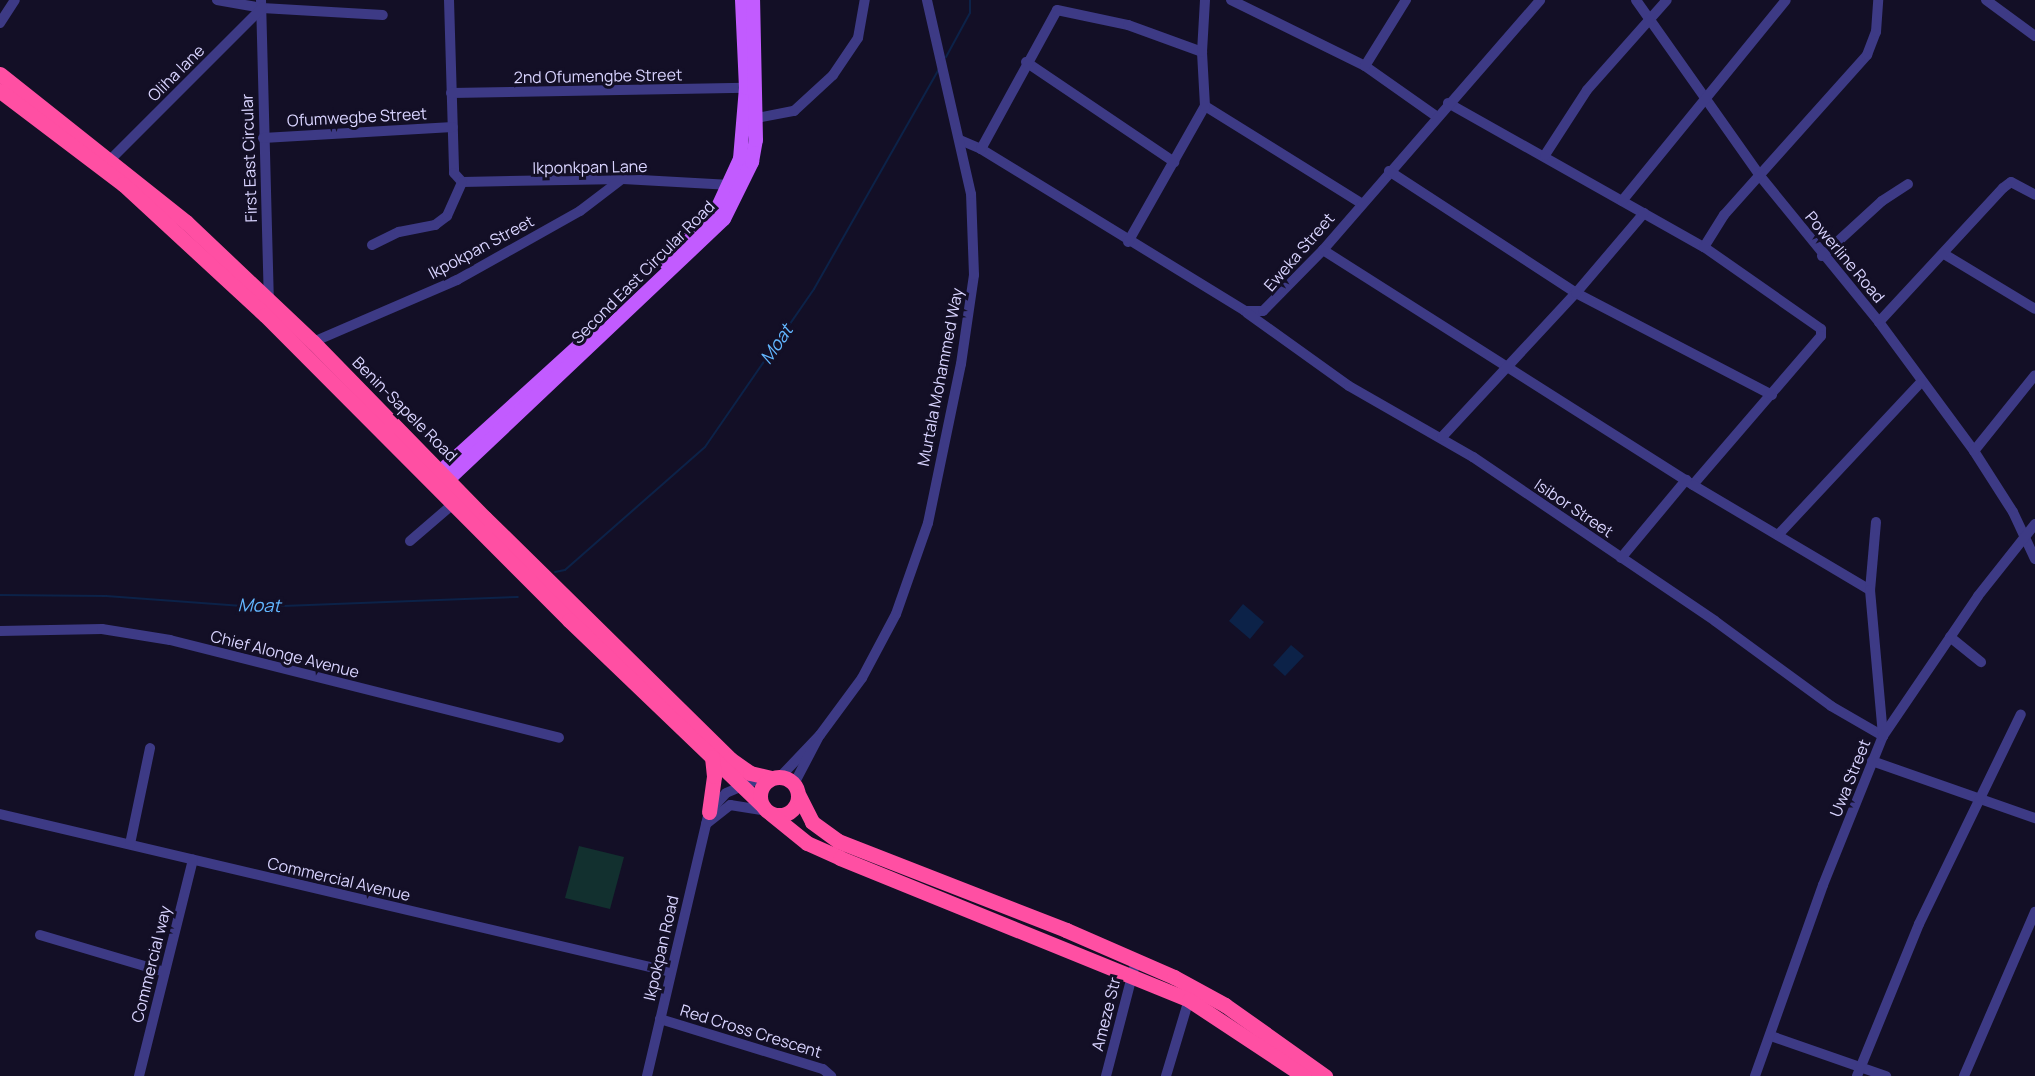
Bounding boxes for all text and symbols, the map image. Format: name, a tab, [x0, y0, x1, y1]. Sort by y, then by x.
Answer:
street label: Oliha lane	[144, 41, 208, 105]
street label: 2nd Ofumengbe Street	[514, 65, 682, 87]
street label: First East Circular	[237, 93, 261, 223]
street label: Ofumwegbe Street	[287, 104, 427, 130]
street label: Ikponkpan Lane	[532, 156, 648, 178]
street label: Second East Circular Road	[568, 197, 718, 347]
street label: Powerline Road	[1801, 207, 1889, 307]
street label: Eweka Street	[1260, 209, 1338, 295]
street label: Ikpokpan Street	[425, 211, 537, 283]
street label: Murtala Mohammed Way	[913, 286, 967, 468]
water label: Moat	[755, 320, 797, 368]
street label: Benin-Sapele Road	[349, 353, 461, 465]
street label: Isibor Street	[1531, 475, 1617, 541]
water label: Moat	[237, 594, 281, 616]
street label: Chief Alonge Avenue	[209, 626, 361, 682]
street label: Uwa Street	[1826, 736, 1874, 820]
street label: Commercial Avenue	[266, 853, 412, 905]
street label: Ikpokpan Road	[640, 893, 682, 1003]
street label: Commercial way	[127, 904, 175, 1024]
street label: Ameze Str	[1088, 975, 1124, 1053]
street label: Red Cross Crescent	[678, 1000, 824, 1062]

